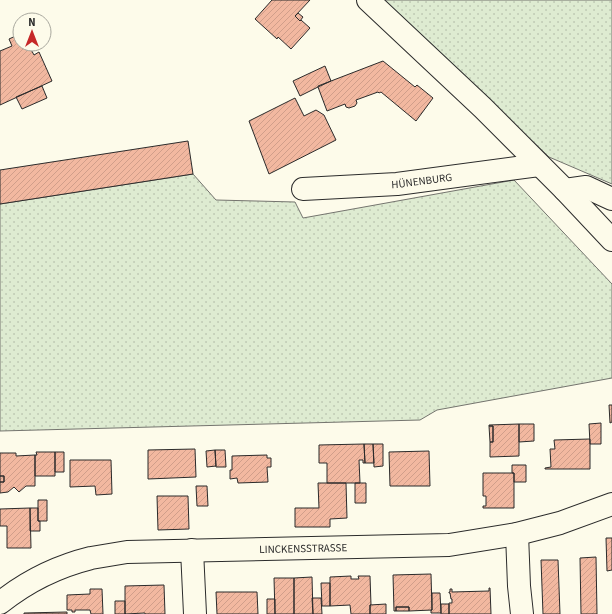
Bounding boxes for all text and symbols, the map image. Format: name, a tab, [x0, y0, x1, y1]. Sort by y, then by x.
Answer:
north arrow	[12, 12, 52, 52]
text: N	[28, 15, 36, 30]
street label: HÜNENBURG	[391, 170, 453, 192]
street label: LINCKENSSTRASSE	[259, 540, 348, 557]

